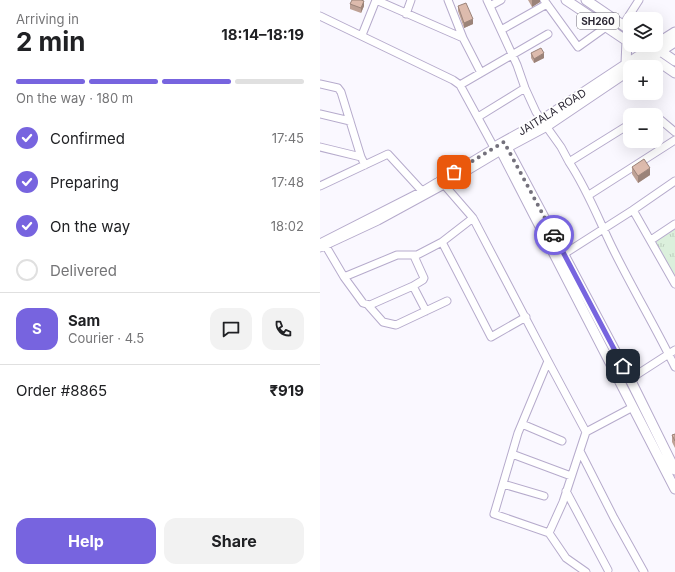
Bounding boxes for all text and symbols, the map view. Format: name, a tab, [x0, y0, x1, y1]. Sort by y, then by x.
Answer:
text: Arriving in	[16, 11, 79, 27]
map controls	[623, 12, 663, 148]
button: layers	[623, 12, 663, 52]
road number: SH260	[577, 13, 619, 29]
text: 18:14–18:19	[221, 25, 304, 44]
text: 2 min	[16, 26, 86, 57]
button: +	[623, 60, 663, 100]
street label: JAITALA ROAD	[515, 85, 589, 139]
text: On the way · 180 m	[16, 90, 133, 106]
button: −	[623, 108, 663, 148]
icon: check	[16, 127, 38, 149]
text: Confirmed	[50, 129, 125, 148]
text: 17:45	[272, 130, 304, 146]
pin	[437, 155, 471, 189]
icon: bag	[443, 161, 465, 183]
icon: check	[16, 171, 38, 193]
text: Preparing	[50, 173, 119, 192]
text: 17:48	[272, 174, 304, 190]
icon: check	[16, 215, 38, 237]
courier	[534, 215, 574, 255]
text: On the way	[50, 217, 130, 236]
text: 18:02	[271, 218, 304, 234]
icon: car	[543, 224, 565, 246]
text: Delivered	[50, 261, 117, 280]
button: chat	[210, 308, 252, 350]
button: phone	[262, 308, 304, 350]
text: Sam	[68, 311, 100, 330]
text: S	[32, 319, 42, 338]
text: Courier · 4.5	[68, 330, 144, 346]
pin	[606, 349, 640, 383]
icon: home	[612, 355, 634, 377]
text: Order #8865	[16, 381, 107, 400]
text: ₹919	[269, 381, 304, 400]
button: Help	[16, 518, 156, 564]
button: Share	[164, 518, 304, 564]

